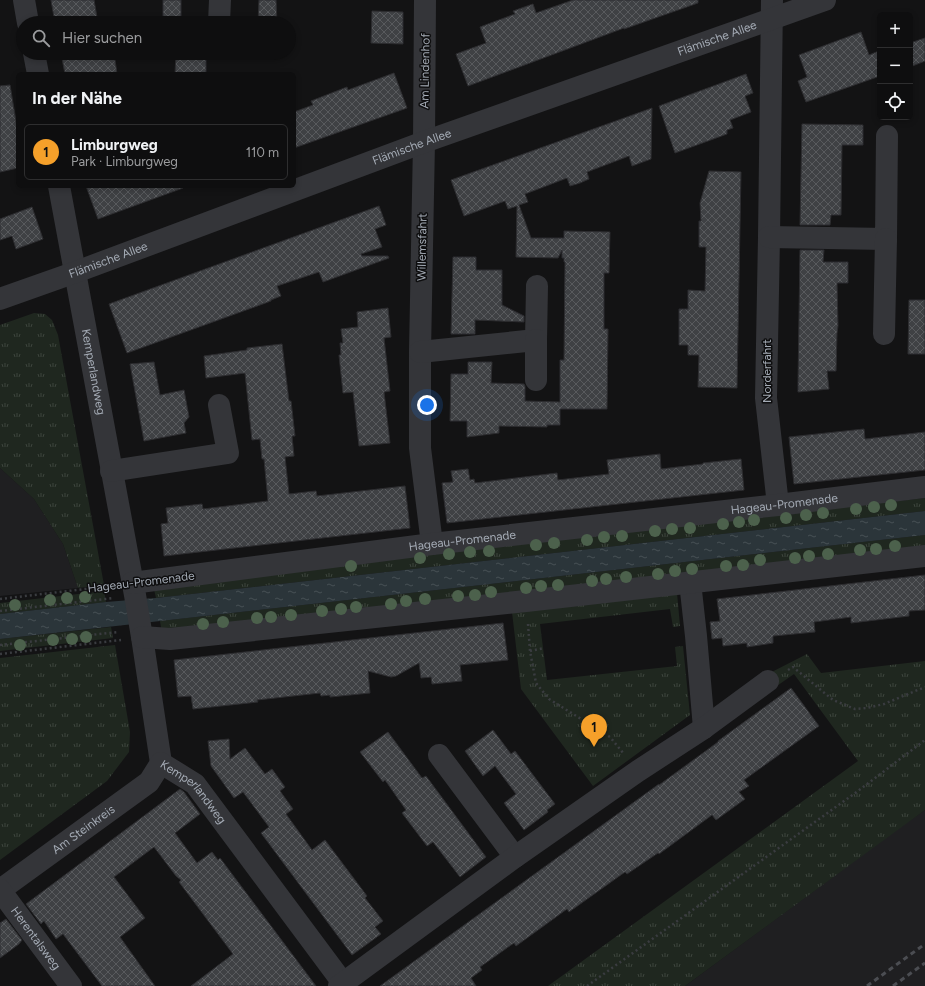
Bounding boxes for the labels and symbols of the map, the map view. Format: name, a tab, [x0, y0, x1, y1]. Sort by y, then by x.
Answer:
street label: Flämische Allee	[675, 18, 759, 59]
street label: Am Lindenhof	[417, 33, 433, 109]
street label: Flämische Allee	[370, 126, 454, 168]
street label: Willemsfahrt	[414, 213, 430, 281]
street label: Flämische Allee	[67, 239, 150, 281]
street label: Kemperlandweg	[79, 328, 108, 416]
street label: Norderfahrt	[760, 339, 774, 403]
your location	[417, 395, 437, 415]
street label: Hageau-Promenade	[730, 491, 839, 517]
street label: Hageau-Promenade	[408, 528, 517, 554]
street label: Hageau-Promenade	[87, 568, 196, 596]
pin: 1	[581, 714, 607, 747]
street label: Kemperlandweg	[158, 757, 229, 826]
street label: Am Steinkreis	[49, 802, 118, 857]
street label: Herentalsweg	[8, 904, 64, 972]

